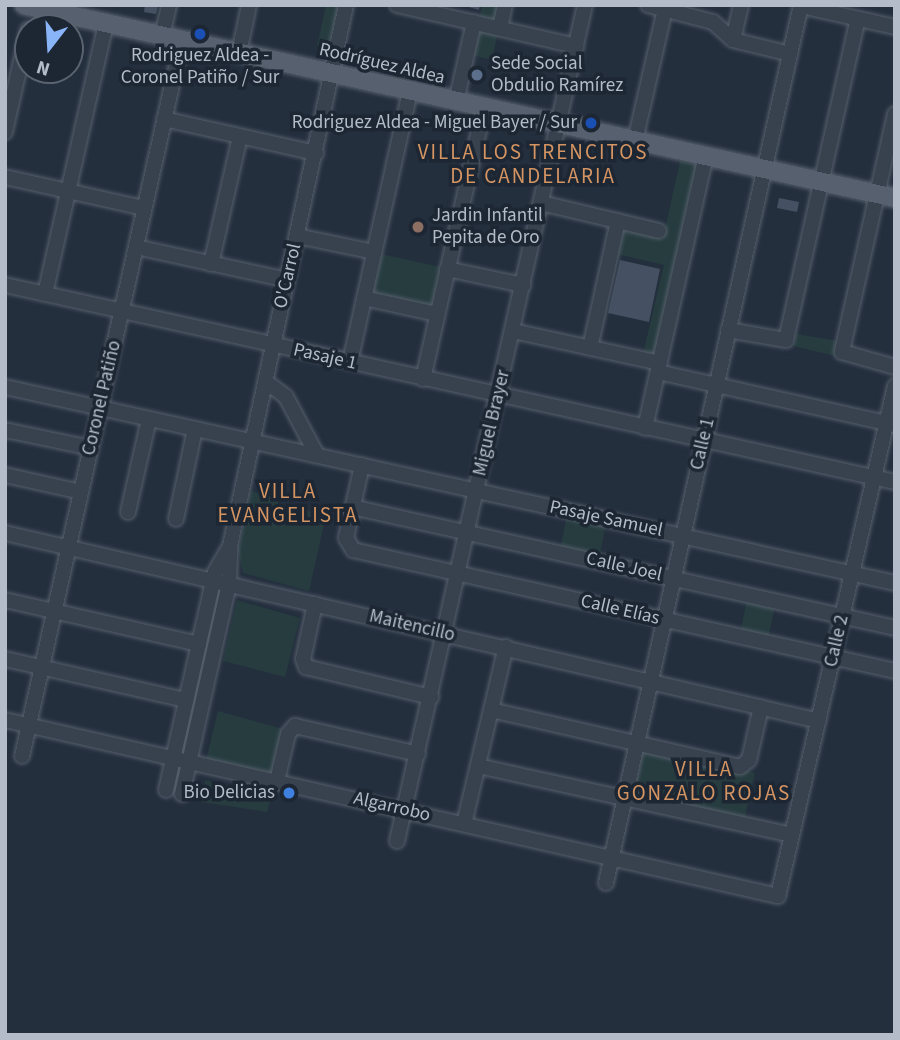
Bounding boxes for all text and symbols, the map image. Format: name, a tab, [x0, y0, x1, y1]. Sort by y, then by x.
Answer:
north arrow	[14, 14, 84, 84]
marker: Rodriguez Aldea - Coronel Patiño / Sur	[192, 26, 208, 42]
street label: Rodríguez Aldea	[317, 38, 447, 90]
place label: Rodriguez Aldea - Coronel Patiño / Sur	[121, 45, 279, 89]
text: N	[33, 53, 53, 82]
place label: Sede Social Obdulio Ramírez	[491, 53, 623, 97]
marker: Sede Social Obdulio Ramírez	[469, 67, 485, 83]
place label: Rodriguez Aldea - Miguel Bayer / Sur	[292, 112, 577, 134]
marker: Rodriguez Aldea - Miguel Bayer / Sur	[583, 115, 599, 131]
district label: VILLA LOS TRENCITOS DE CANDELARIA	[420, 139, 646, 189]
place label: Jardin Infantil Pepita de Oro	[432, 205, 543, 249]
marker: Jardin Infantil Pepita de Oro	[410, 219, 426, 235]
street label: O'Carrol	[269, 241, 307, 311]
street label: Coronel Patiño	[78, 338, 126, 458]
street label: Pasaje 1	[291, 339, 359, 375]
street label: Miguel Brayer	[469, 368, 515, 478]
street label: Calle 1	[686, 416, 720, 472]
district label: VILLA EVANGELISTA	[219, 478, 357, 528]
street label: Pasaje Samuel	[547, 496, 665, 542]
street label: Calle Joel	[584, 547, 664, 587]
street label: Calle Elías	[578, 590, 662, 630]
street label: Maitencillo	[367, 605, 457, 647]
street label: Calle 2	[820, 613, 854, 669]
district label: VILLA GONZALO ROJAS	[618, 756, 790, 806]
place label: Bio Delicias	[184, 782, 275, 804]
marker: Bio Delicias	[281, 785, 297, 801]
street label: Algarrobo	[351, 787, 433, 827]

